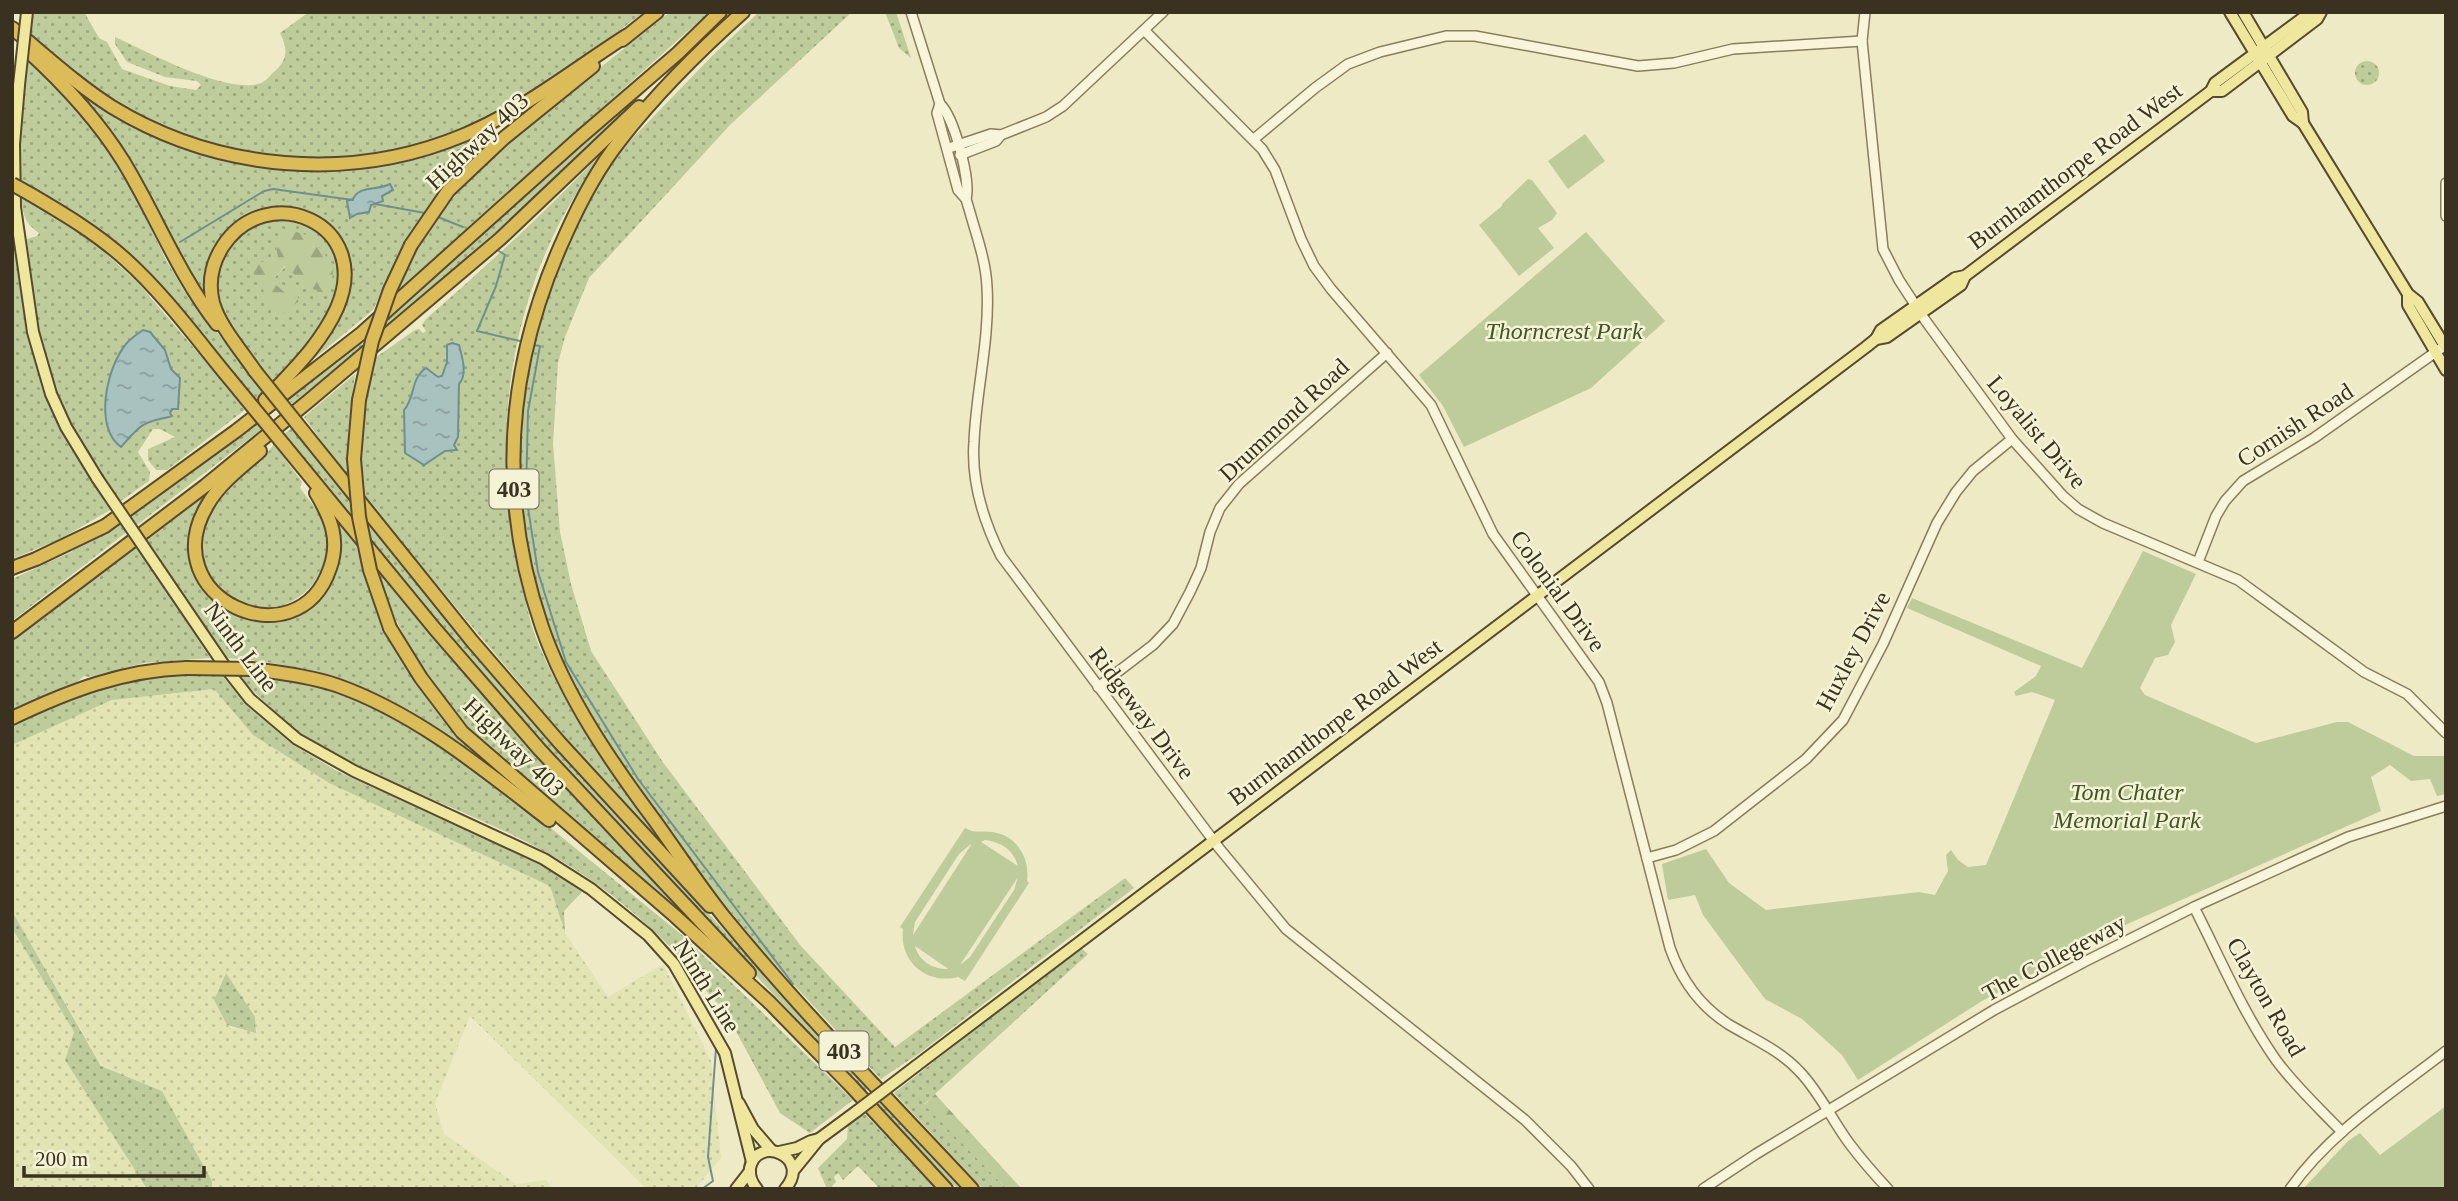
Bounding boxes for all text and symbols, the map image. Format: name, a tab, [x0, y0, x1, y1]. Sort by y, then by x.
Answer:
street label: Burnhamthorpe Road West	[1963, 77, 2187, 255]
street label: Highway 403	[421, 87, 533, 195]
park label: Thorncrest Park	[1485, 318, 1643, 344]
street label: Drummond Road	[1214, 353, 1354, 487]
street label: Loyalist Drive	[1982, 370, 2092, 494]
street label: Cornish Road	[2232, 378, 2358, 472]
road number: 403	[490, 470, 538, 509]
street label: Colonial Drive	[1505, 525, 1611, 657]
street label: Huxley Drive	[1811, 587, 1895, 715]
street label: Ninth Line	[199, 597, 283, 697]
street label: Burnhamthorpe Road West	[1223, 633, 1447, 811]
street label: Ridgeway Drive	[1084, 642, 1200, 784]
street label: Highway 403	[458, 693, 570, 801]
park label: Tom Chater Memorial Park	[2052, 779, 2201, 833]
street label: The Collegeway	[1978, 909, 2130, 1007]
street label: Clayton Road	[2222, 933, 2310, 1061]
street label: Ninth Line	[668, 935, 746, 1037]
road number: 403	[820, 1032, 868, 1070]
scale bar	[24, 1134, 205, 1178]
text: 200 m	[35, 1147, 88, 1171]

